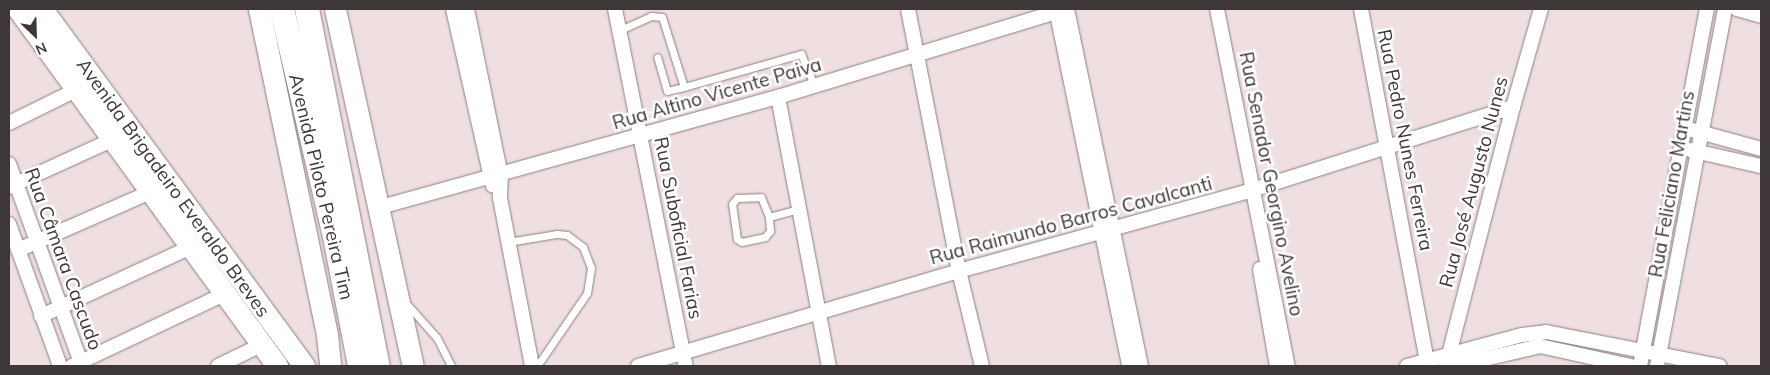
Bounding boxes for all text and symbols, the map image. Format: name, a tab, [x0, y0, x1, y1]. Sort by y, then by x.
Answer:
north arrow	[10, 10, 60, 60]
street label: Rua Pedro Nunes Ferreira	[1372, 27, 1438, 253]
text: N	[33, 38, 50, 59]
street label: Rua Senador Georgino Avelino	[1234, 50, 1308, 318]
street label: Rua Altino Vicente Paiva	[610, 53, 824, 135]
street label: Avenida Brigadeiro Everaldo Breves	[71, 54, 275, 322]
street label: Avenida Piloto Pereira Tim	[284, 72, 358, 302]
street label: Rua José Augusto Nunes	[1435, 74, 1513, 290]
street label: Rua Feliciano Martins	[1644, 89, 1700, 279]
street label: Rua Suboficial Farias	[649, 135, 707, 321]
street label: Rua Câmara Cascudo	[19, 165, 107, 353]
street label: Rua Raimundo Barros Cavalcanti	[927, 172, 1215, 270]

